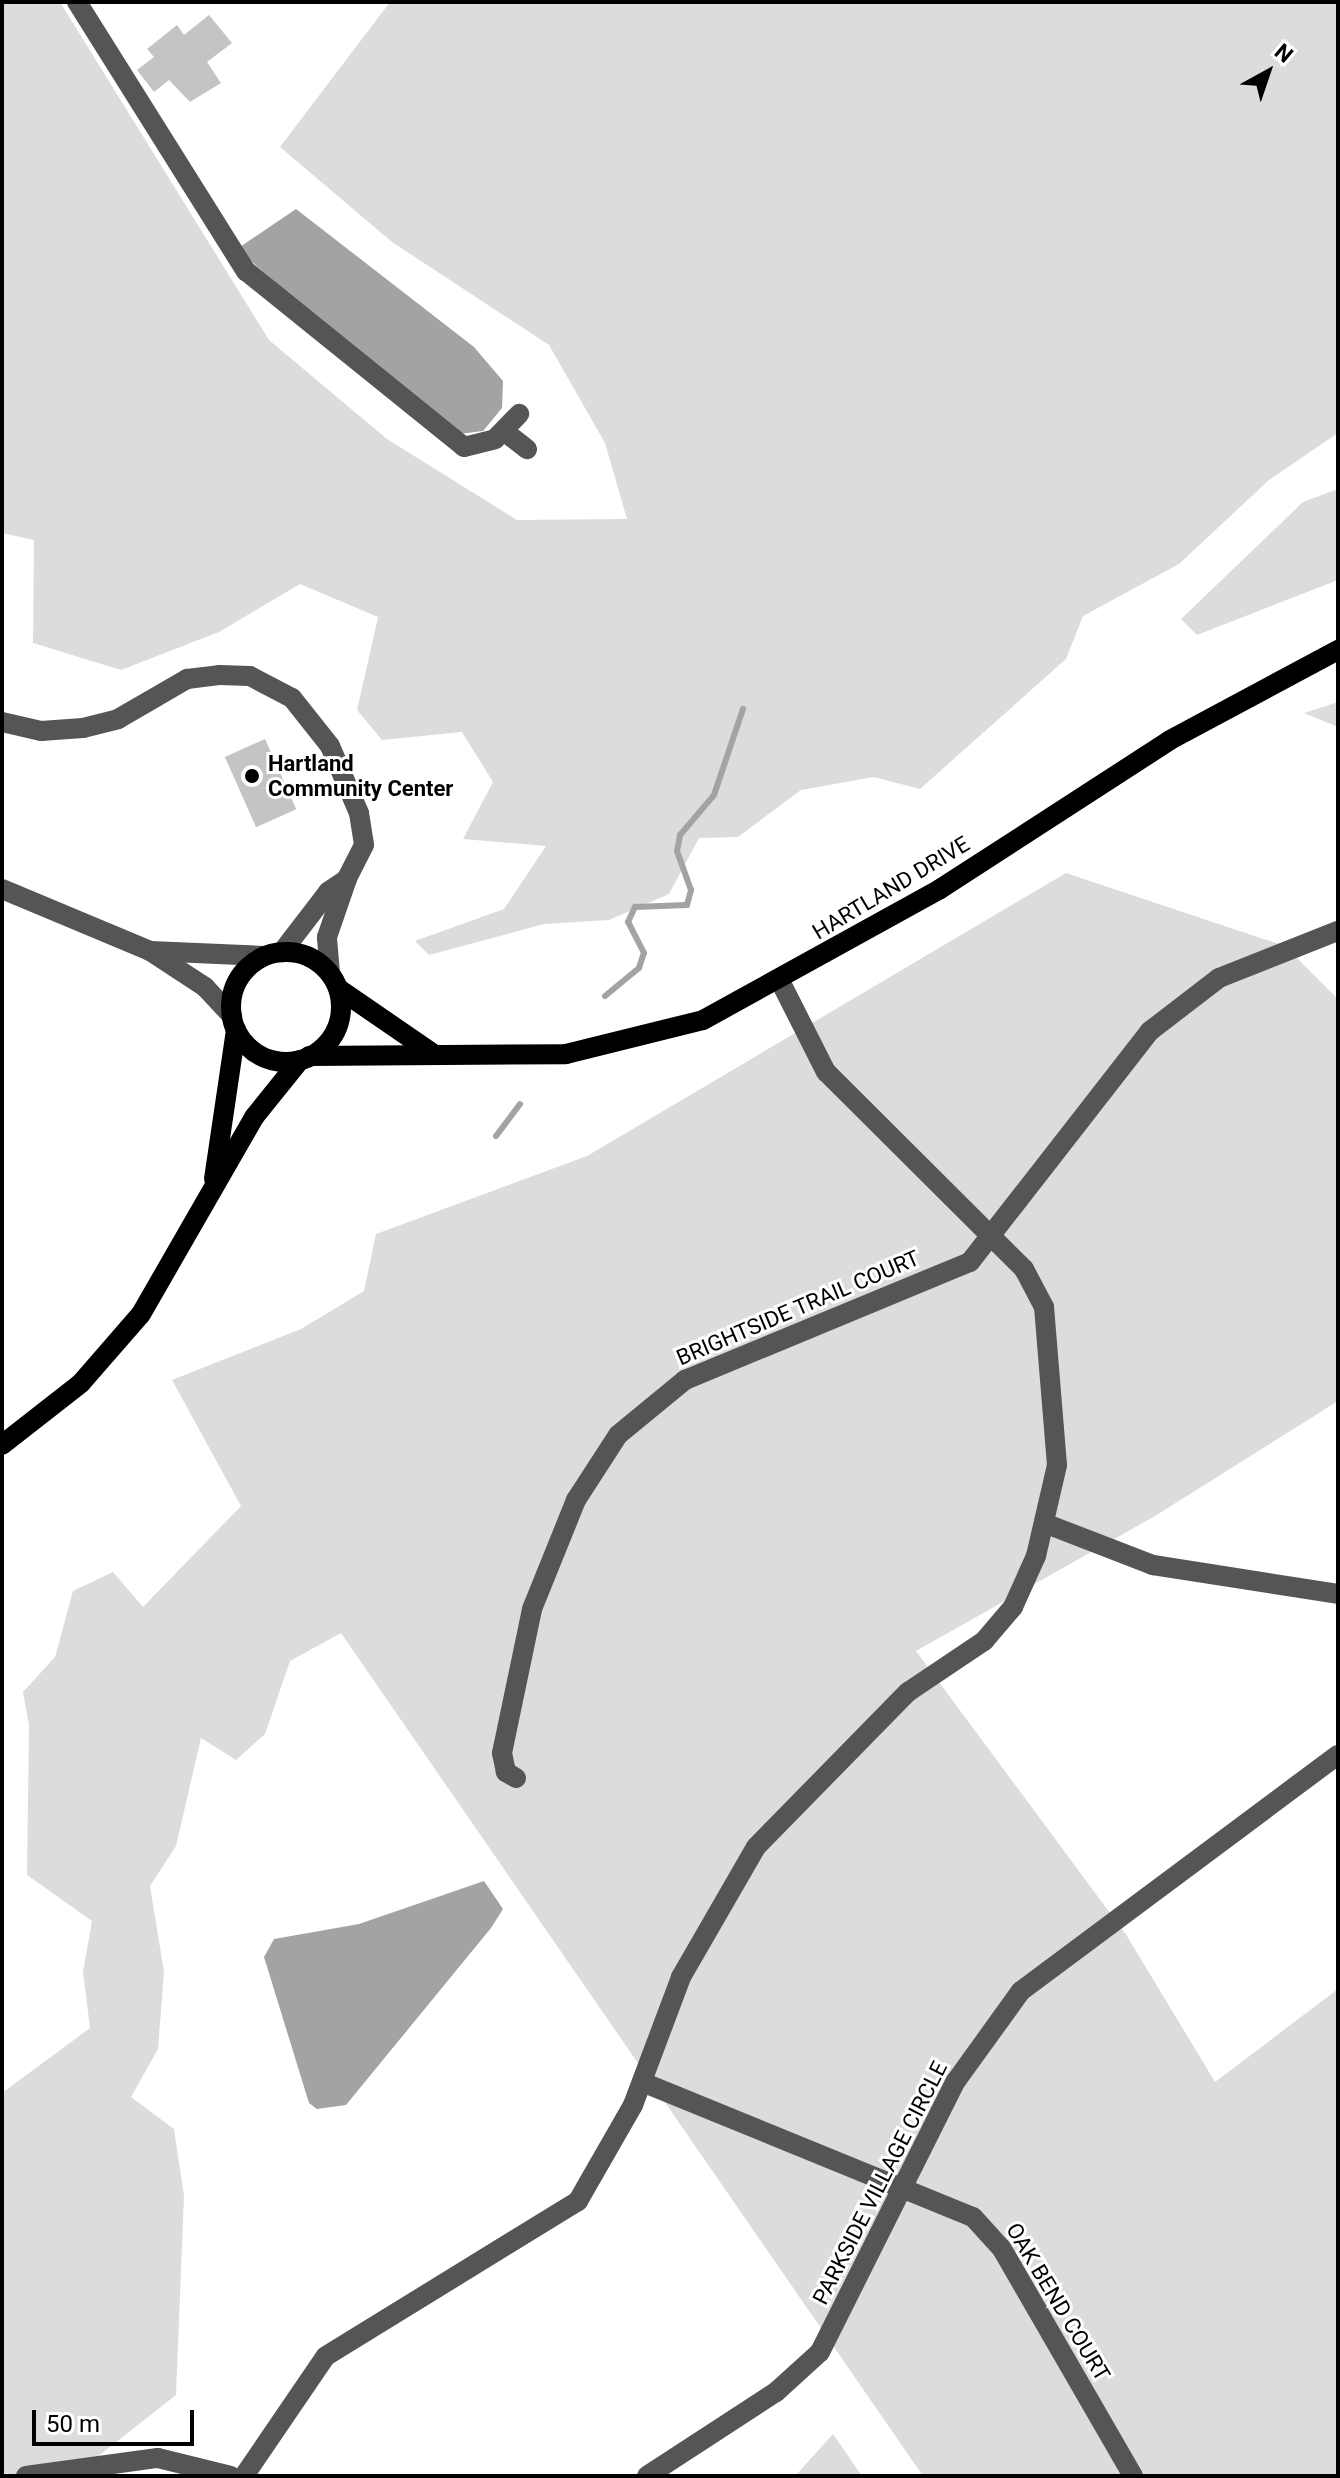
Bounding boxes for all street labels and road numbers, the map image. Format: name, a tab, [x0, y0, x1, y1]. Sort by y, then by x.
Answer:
street label: HARTLAND DRIVE	[808, 831, 974, 945]
street label: BRIGHTSIDE TRAIL COURT	[672, 1245, 924, 1371]
street label: PARKSIDE VILLAGE CIRCLE	[807, 2057, 953, 2309]
street label: OAK BEND COURT	[1000, 2218, 1116, 2386]

